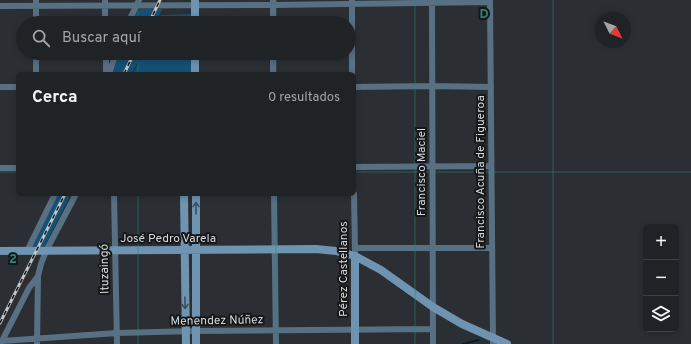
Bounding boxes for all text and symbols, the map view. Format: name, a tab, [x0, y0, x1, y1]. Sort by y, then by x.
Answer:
text: D	[479, 7, 489, 23]
north arrow	[595, 12, 631, 48]
search box	[16, 16, 356, 60]
icon: search	[30, 27, 52, 49]
text: Buscar aquí	[62, 29, 141, 48]
text: Cerca	[32, 87, 78, 109]
text: 0 resultados	[268, 90, 340, 106]
street label: Francisco Acuña de Figueroa	[473, 95, 489, 249]
street label: Francisco Maciel	[414, 128, 430, 216]
one-way arrow	[192, 202, 200, 215]
street label: Pérez Castellanos	[336, 221, 352, 317]
map controls	[643, 224, 679, 332]
button: +	[643, 224, 679, 260]
street label: José Pedro Varela	[120, 231, 216, 247]
street label: Ituzaingó	[97, 243, 113, 294]
text: 2	[9, 252, 17, 268]
button: −	[643, 260, 679, 296]
one-way arrow	[182, 296, 189, 309]
button: layers	[643, 296, 679, 332]
street label: Menendez Núñez	[170, 312, 264, 330]

